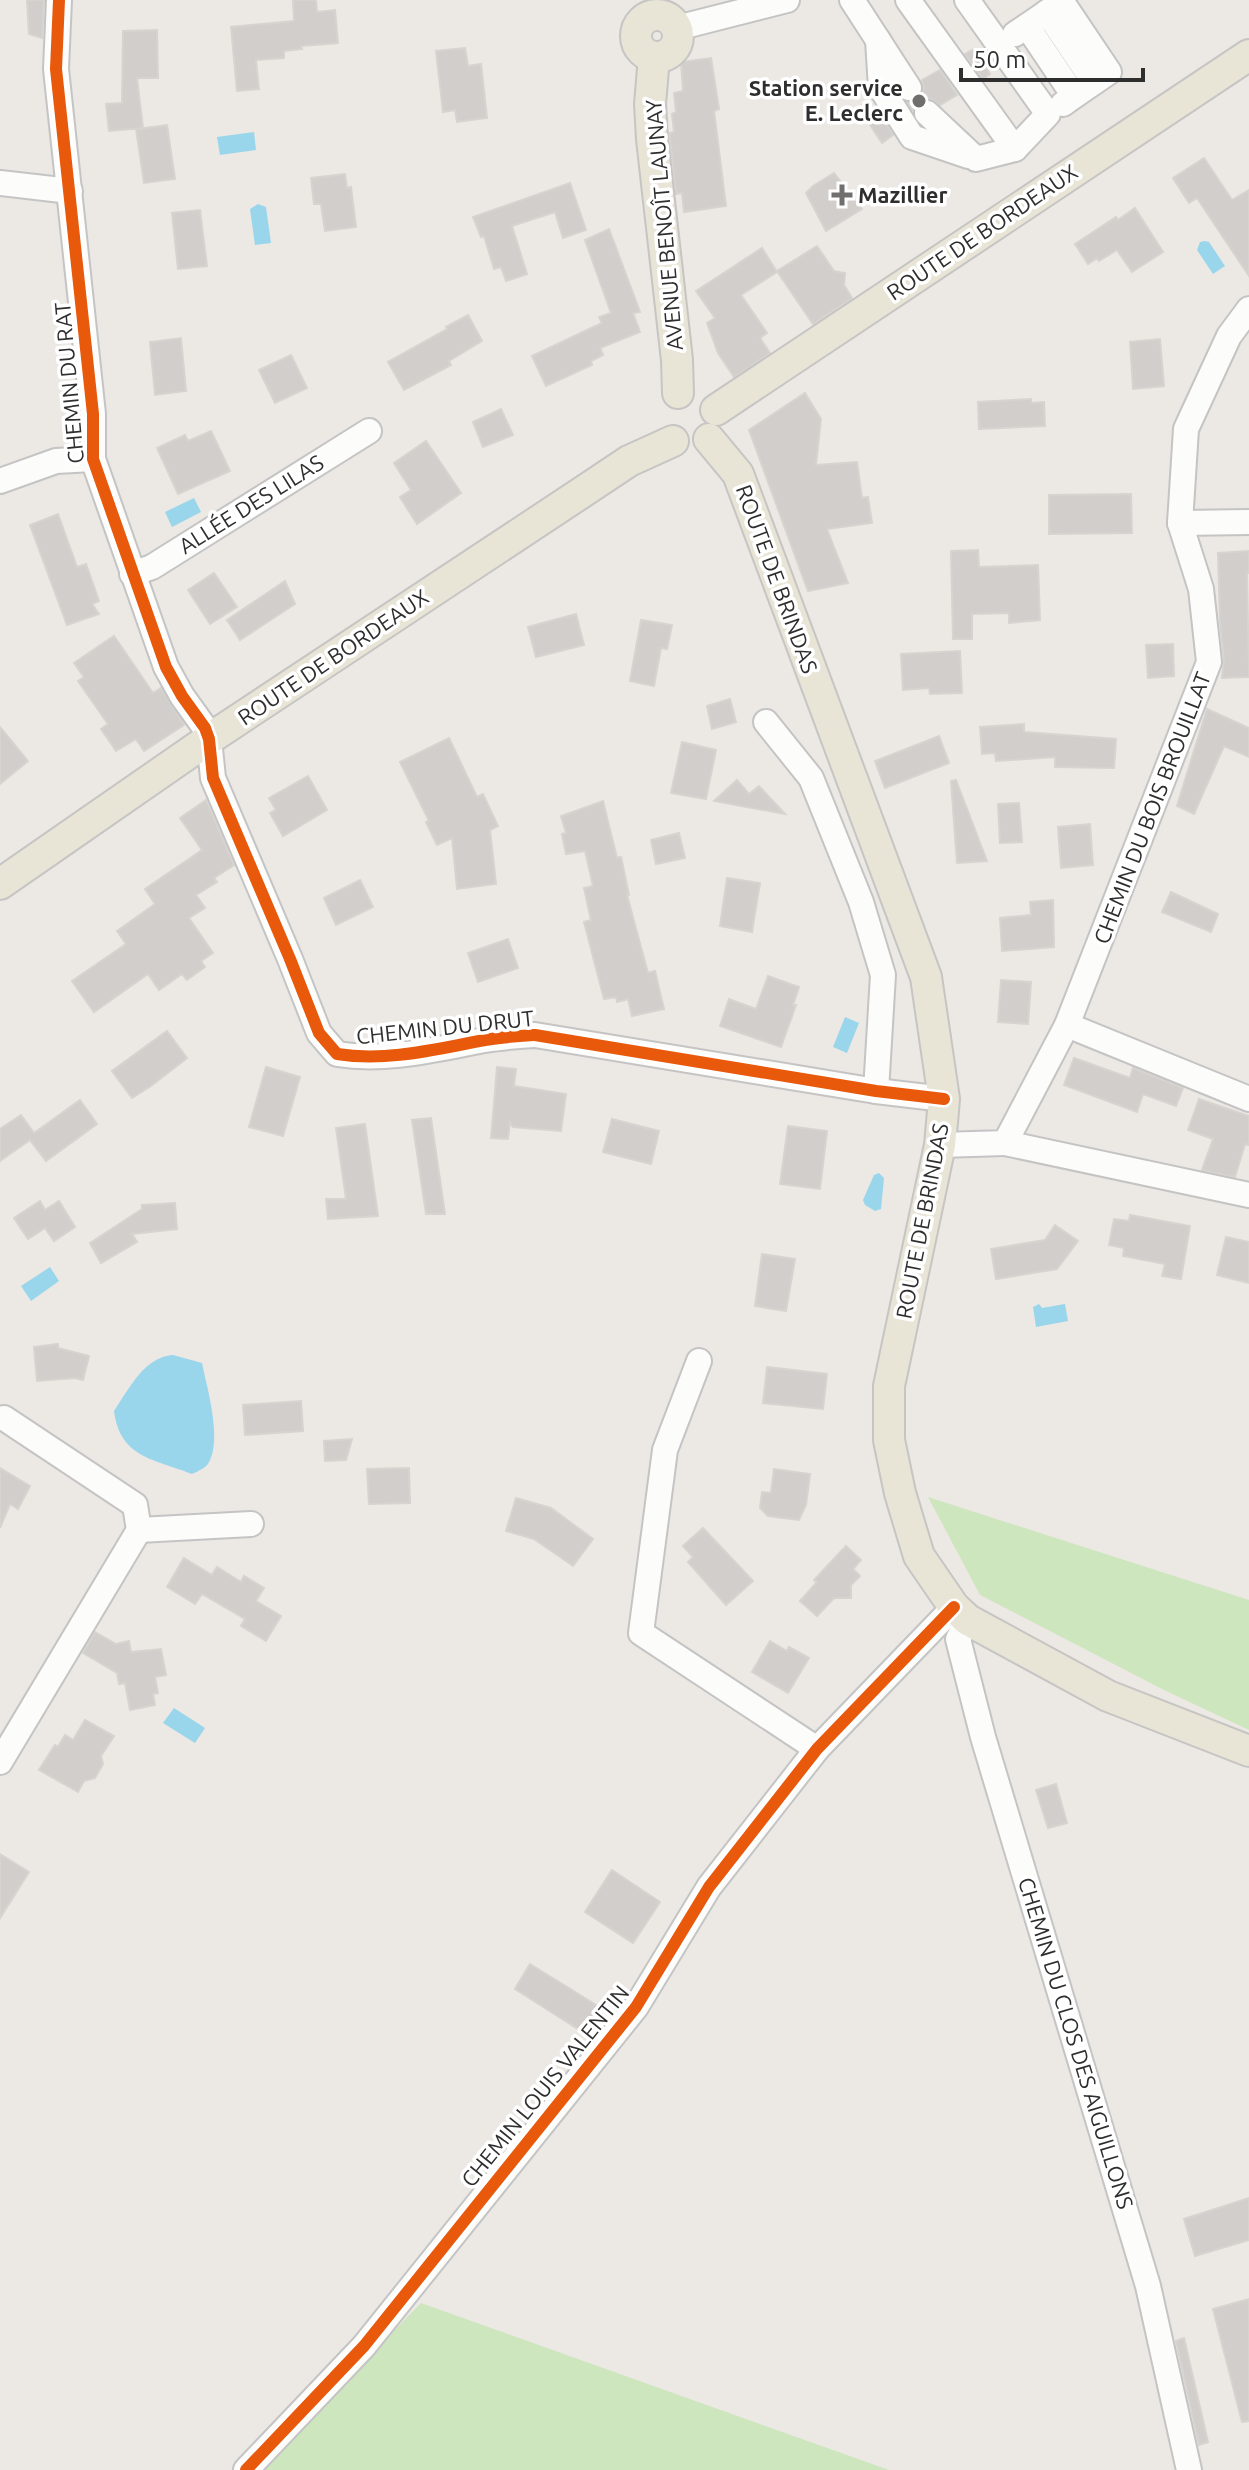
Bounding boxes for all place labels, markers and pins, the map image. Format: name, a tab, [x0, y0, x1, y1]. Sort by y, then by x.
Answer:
place label: Station service E. Leclerc	[749, 75, 903, 125]
marker: Station service E. Leclerc	[910, 92, 928, 110]
place label: Mazillier	[858, 182, 948, 207]
marker: Mazillier	[833, 186, 851, 204]

